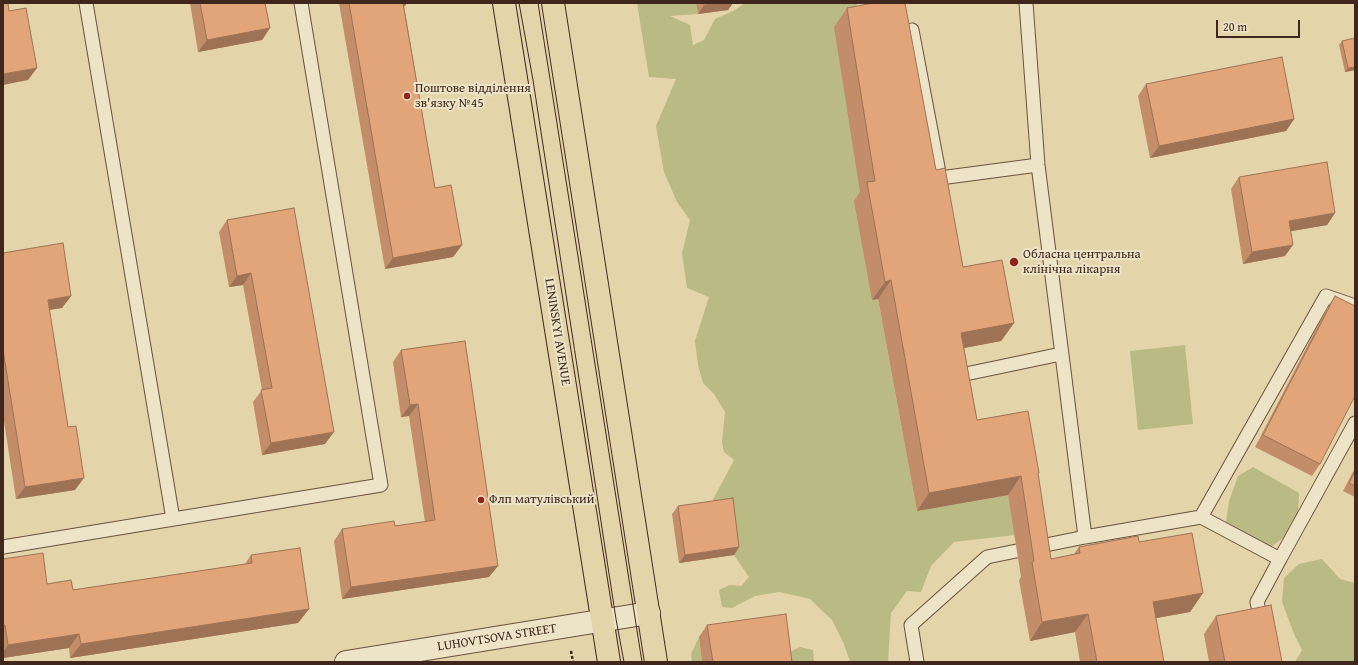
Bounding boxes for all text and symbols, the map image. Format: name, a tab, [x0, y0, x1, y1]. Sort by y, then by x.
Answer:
scale bar	[1218, 12, 1302, 38]
text: 20 m	[1223, 18, 1247, 35]
place label: Поштове відділення зв'язку №45	[415, 81, 531, 112]
marker: Поштове відділення зв'язку №45	[402, 91, 412, 101]
place label: Обласна центральна клінічна лікарня	[1023, 247, 1141, 278]
marker: Обласна центральна клінічна лікарня	[1008, 256, 1020, 268]
street label: LENINSKYI AVENUE	[541, 277, 573, 387]
place label: Флп матулівський	[489, 492, 594, 508]
marker: Флп матулівський	[476, 495, 486, 505]
street label: LUHOVTSOVA STREET	[436, 621, 558, 655]

